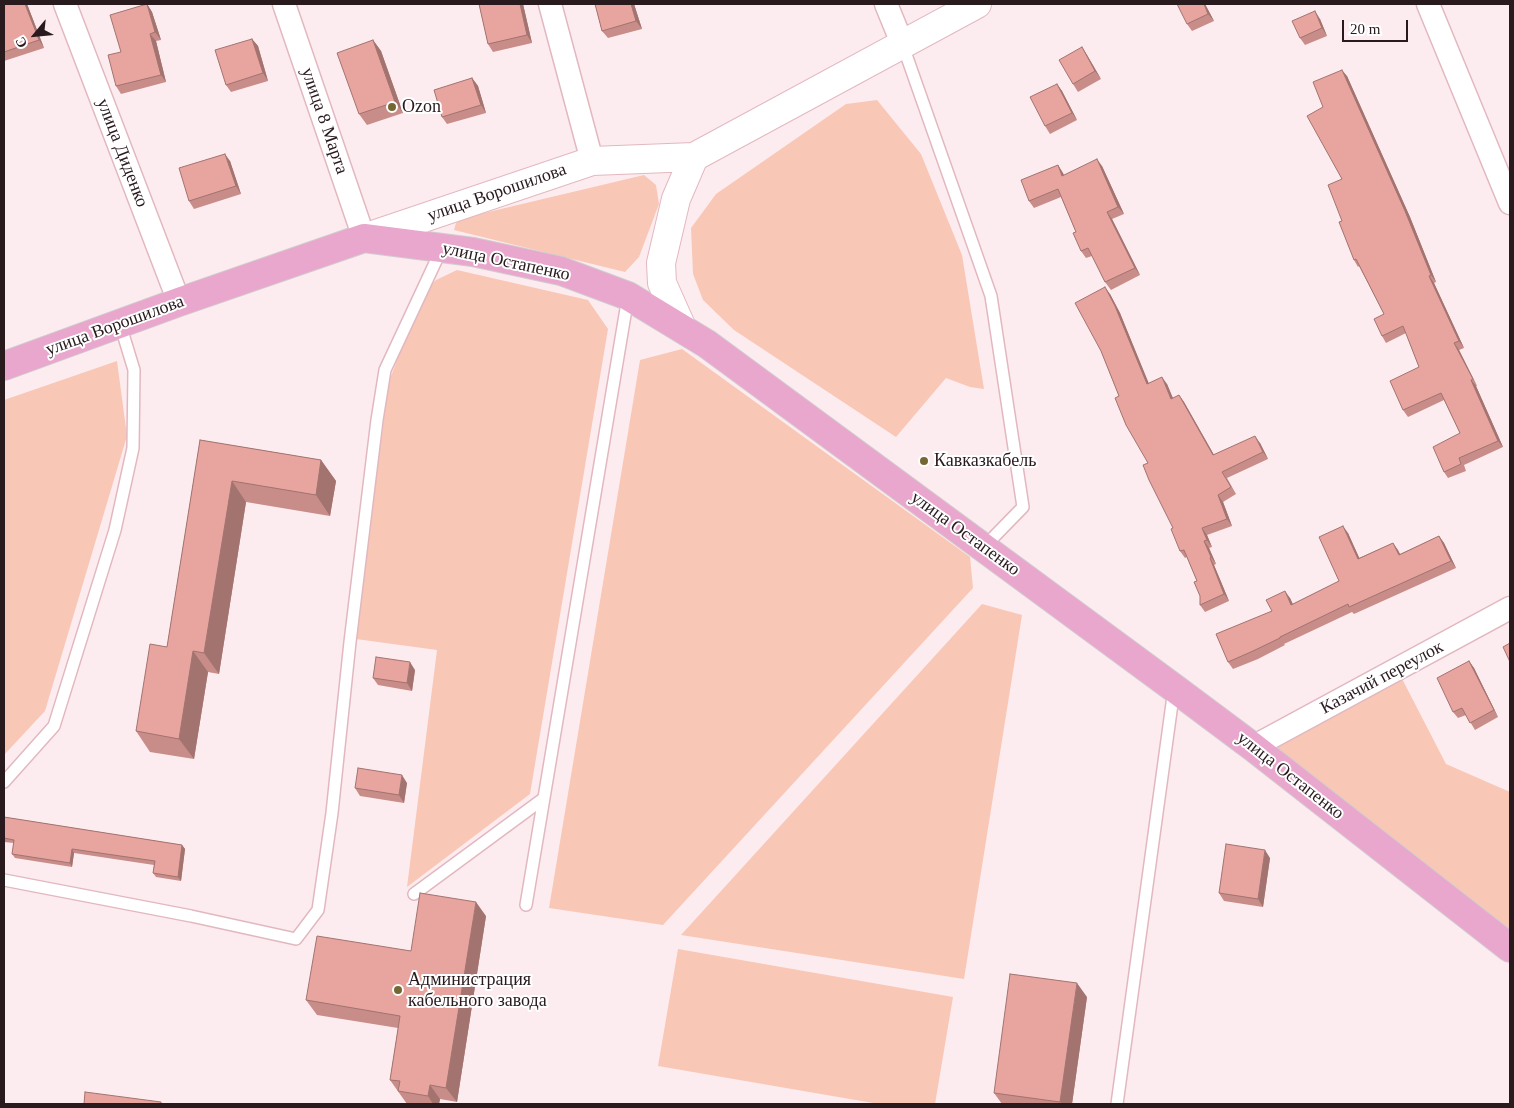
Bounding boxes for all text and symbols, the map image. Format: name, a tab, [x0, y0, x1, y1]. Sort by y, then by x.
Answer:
north arrow	[10, 10, 60, 60]
scale bar	[1344, 10, 1410, 42]
text: 20 m	[1350, 21, 1380, 37]
text: С	[12, 34, 30, 50]
street label: улица 8 Марта	[296, 65, 352, 177]
street label: улица Диденко	[91, 96, 153, 210]
place label: Ozon	[402, 96, 441, 118]
marker: Ozon	[386, 101, 398, 113]
street label: улица Ворошилова	[425, 159, 569, 227]
street label: улица Остапенко	[440, 238, 572, 286]
street label: улица Ворошилова	[43, 291, 187, 361]
place label: Кавказкабель	[934, 450, 1036, 472]
marker: Кавказкабель	[918, 455, 930, 467]
street label: улица Остапенко	[906, 487, 1024, 581]
street label: Казачий переулок	[1317, 637, 1447, 719]
street label: улица Остапенко	[1232, 728, 1348, 824]
place label: Администрация кабельного завода	[408, 969, 547, 1012]
marker: Администрация кабельного завода	[392, 984, 404, 996]

